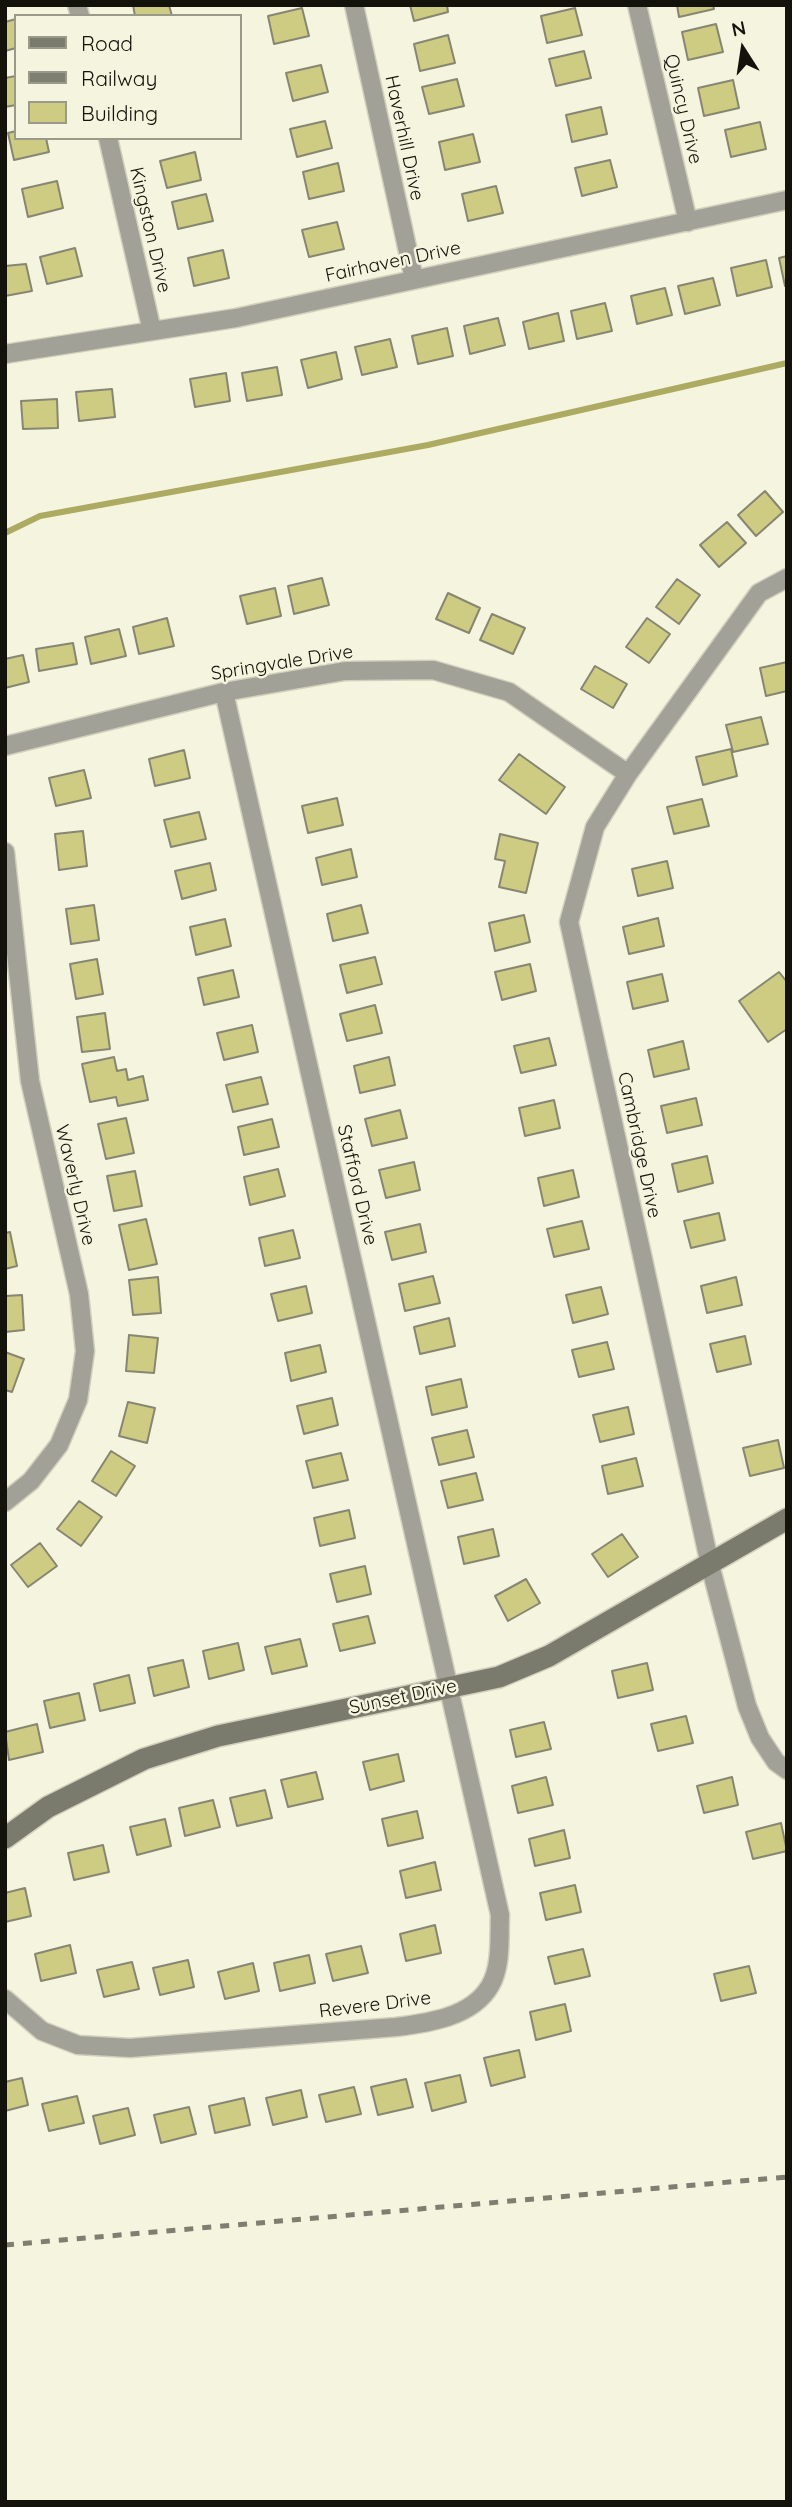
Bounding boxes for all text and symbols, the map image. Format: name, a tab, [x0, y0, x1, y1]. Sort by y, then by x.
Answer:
legend	[14, 14, 242, 140]
north arrow	[708, 14, 778, 84]
text: N	[729, 15, 748, 42]
text: Road	[81, 30, 133, 56]
street label: Quincy Drive	[659, 52, 707, 166]
text: Railway	[81, 65, 157, 91]
street label: Haverhill Drive	[380, 73, 428, 203]
text: Building	[81, 100, 158, 126]
street label: Kingston Drive	[124, 165, 176, 295]
street label: Fairhaven Drive	[323, 237, 463, 287]
street label: Springvale Drive	[209, 640, 355, 686]
street label: Cambridge Drive	[612, 1070, 666, 1220]
street label: Waverly Drive	[50, 1122, 100, 1248]
street label: Stafford Drive	[332, 1122, 382, 1248]
street label: Sunset Drive	[347, 1674, 459, 1720]
street label: Revere Drive	[318, 1987, 432, 2023]

